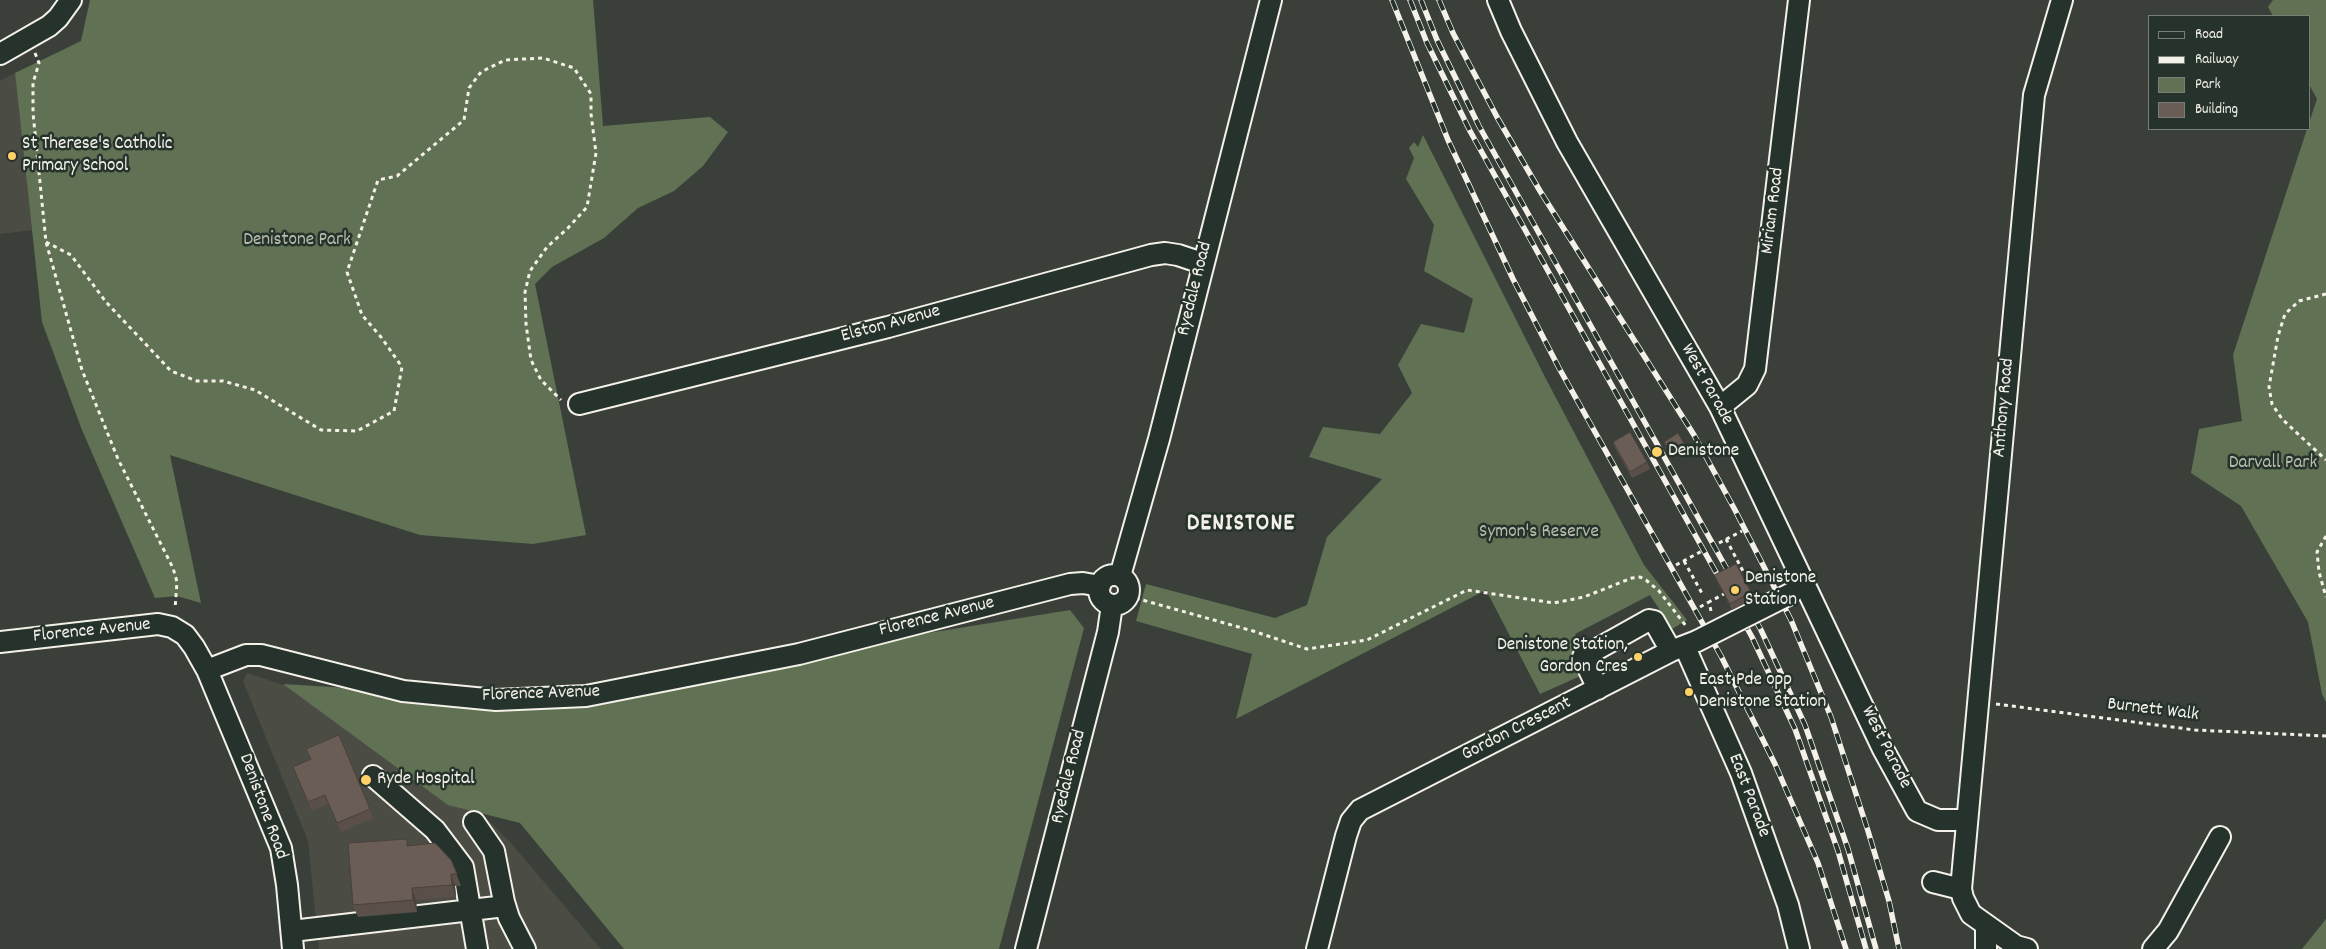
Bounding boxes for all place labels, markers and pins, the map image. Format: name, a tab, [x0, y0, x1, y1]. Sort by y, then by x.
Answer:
place label: St Therese's Catholic Primary School	[22, 134, 172, 178]
marker: St Therese's Catholic Primary School	[6, 150, 18, 162]
place label: Denistone	[1668, 441, 1739, 463]
marker: Denistone	[1650, 445, 1664, 459]
place label: Denistone Station	[1745, 568, 1816, 612]
marker: Denistone Station	[1729, 584, 1741, 596]
place label: Denistone Station, Gordon Cres	[1497, 635, 1628, 679]
marker: Denistone Station, Gordon Cres	[1632, 651, 1644, 663]
place label: East Pde opp Denistone Station	[1699, 670, 1826, 714]
marker: East Pde opp Denistone Station	[1683, 686, 1695, 698]
place label: Ryde Hospital	[377, 769, 474, 791]
marker: Ryde Hospital	[359, 773, 373, 787]

